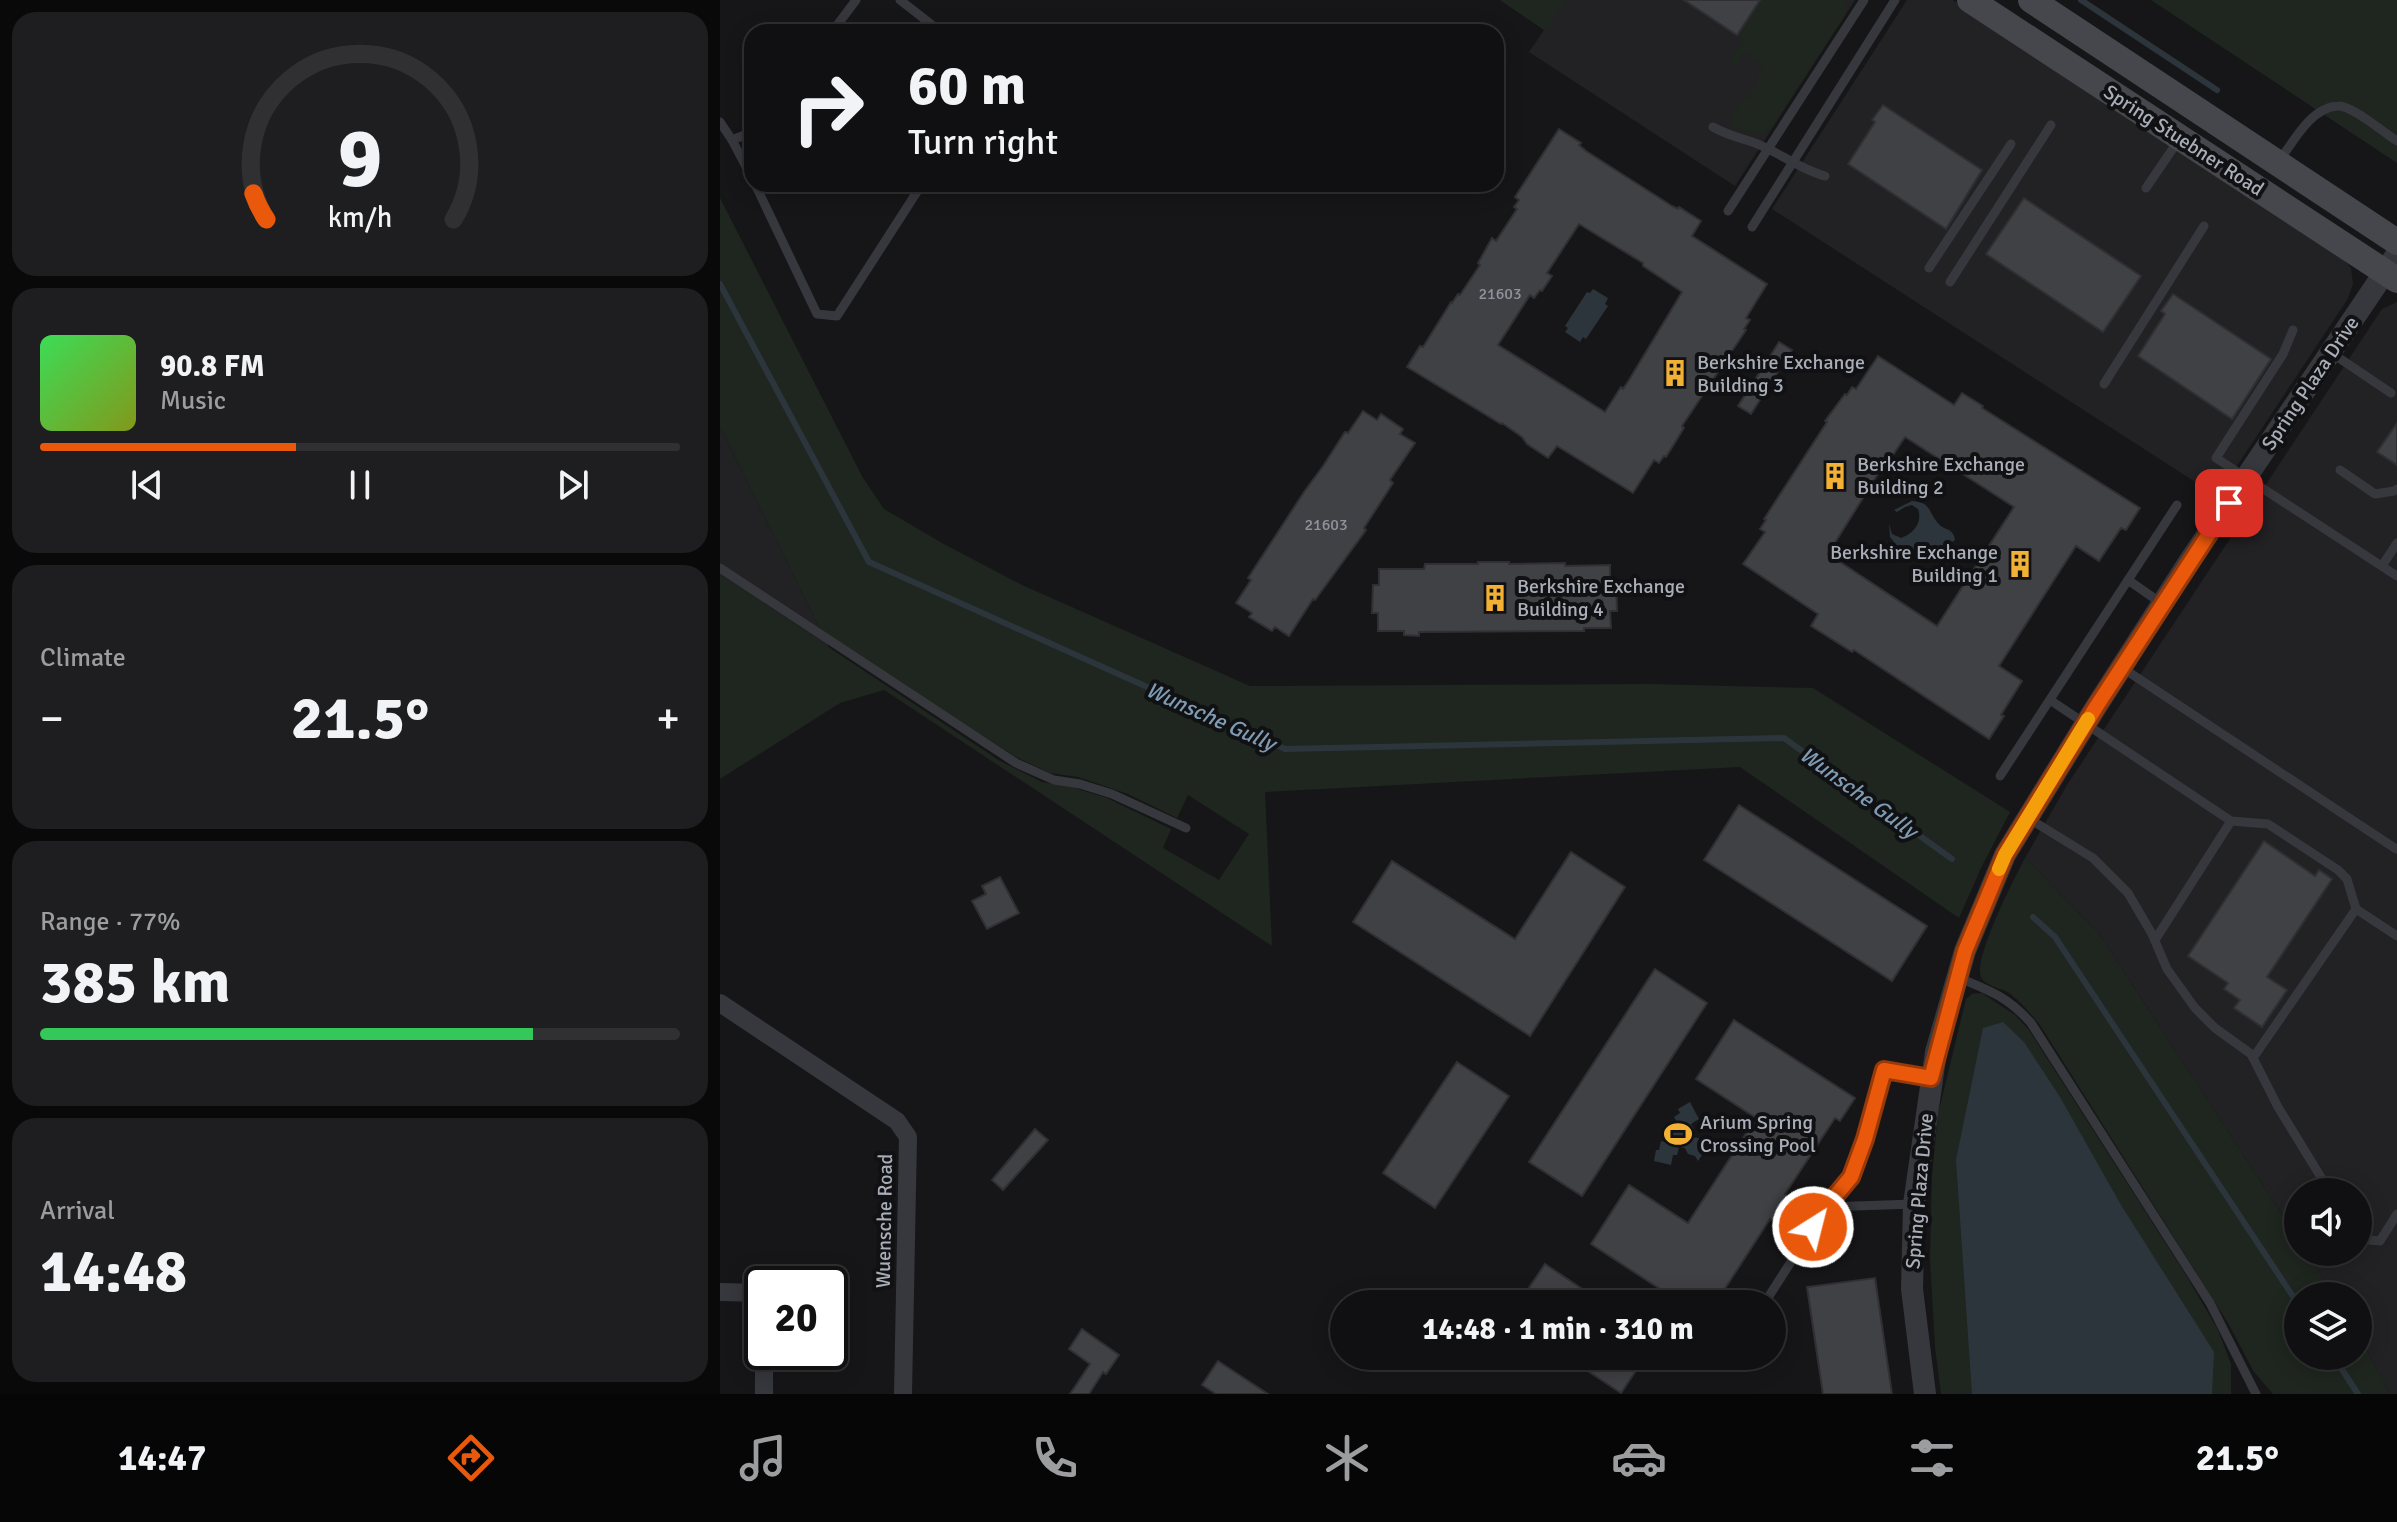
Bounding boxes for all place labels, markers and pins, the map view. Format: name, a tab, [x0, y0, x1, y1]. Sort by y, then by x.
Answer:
place label: Berkshire Exchange Building 3	[1697, 350, 1865, 398]
building icon: Berkshire Exchange Building 3	[1660, 358, 1690, 388]
place label: Berkshire Exchange Building 2	[1857, 452, 2025, 500]
building icon: Berkshire Exchange Building 2	[1820, 461, 1850, 491]
pin	[2195, 469, 2263, 537]
place label: Berkshire Exchange Building 1	[1830, 540, 1998, 588]
building icon: Berkshire Exchange Building 1	[2005, 549, 2035, 579]
place label: Berkshire Exchange Building 4	[1517, 574, 1685, 622]
building icon: Berkshire Exchange Building 4	[1480, 583, 1510, 613]
place label: Arium Spring Crossing Pool	[1700, 1110, 1816, 1158]
sports icon: Arium Spring Crossing Pool	[1663, 1119, 1693, 1149]

